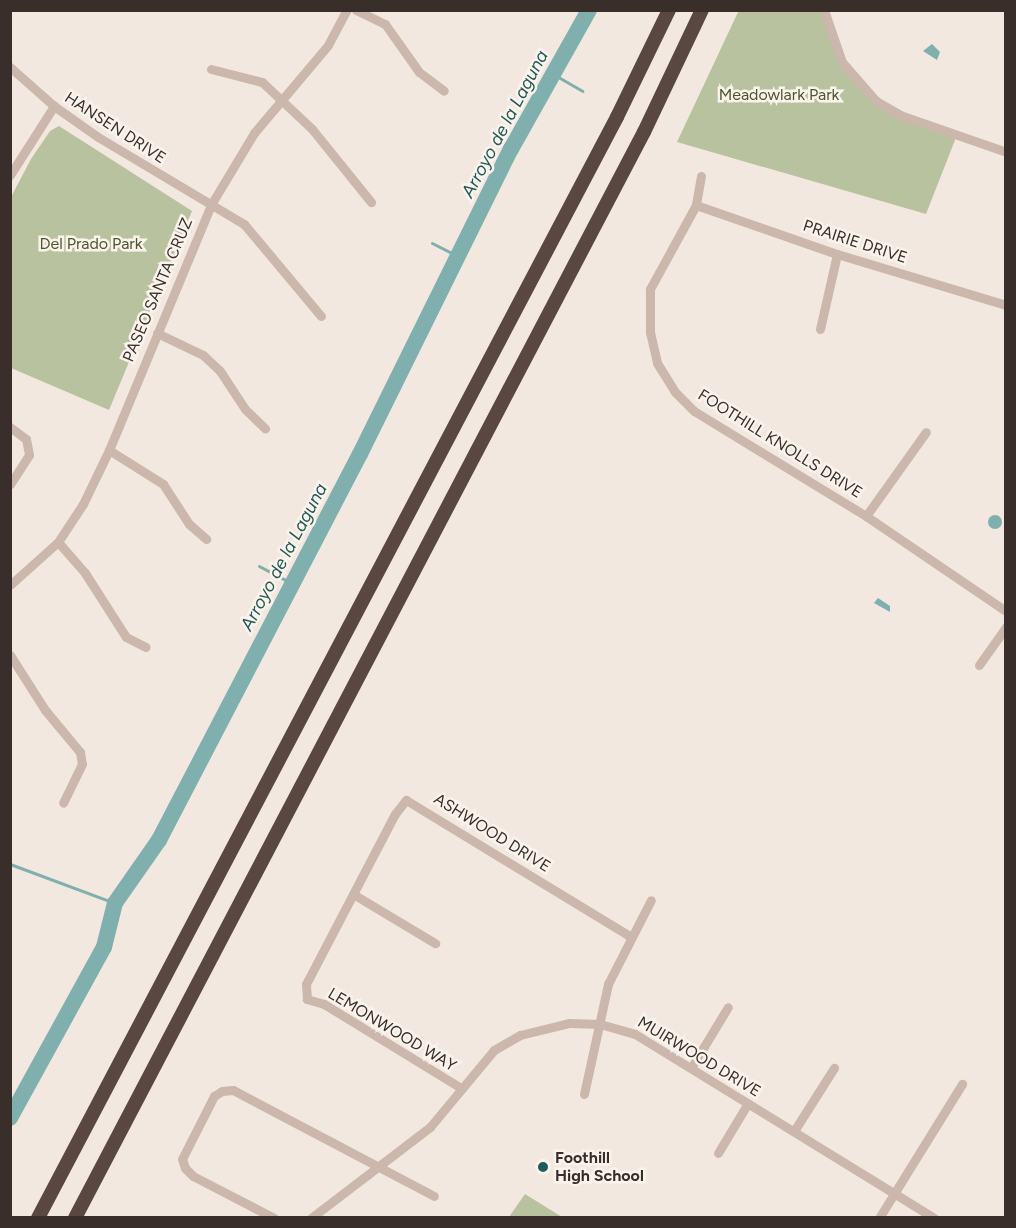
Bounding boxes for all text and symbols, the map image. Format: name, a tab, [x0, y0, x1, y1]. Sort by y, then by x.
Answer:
water label: Arroyo de la Laguna	[457, 47, 553, 201]
park label: Meadowlark Park	[719, 85, 839, 105]
street label: HANSEN DRIVE	[61, 88, 169, 168]
street label: PASEO SANTA CRUZ	[119, 215, 197, 365]
street label: PRAIRIE DRIVE	[801, 216, 909, 268]
park label: Del Prado Park	[39, 234, 143, 254]
street label: FOOTHILL KNOLLS DRIVE	[694, 386, 866, 502]
water label: Arroyo de la Laguna	[236, 480, 332, 634]
street label: ASHWOOD DRIVE	[430, 789, 554, 877]
street label: LEMONWOOD WAY	[324, 984, 460, 1076]
street label: MUIRWOOD DRIVE	[634, 1013, 764, 1101]
place label: Foothill High School	[555, 1148, 644, 1186]
marker: Foothill High School	[536, 1160, 550, 1174]

